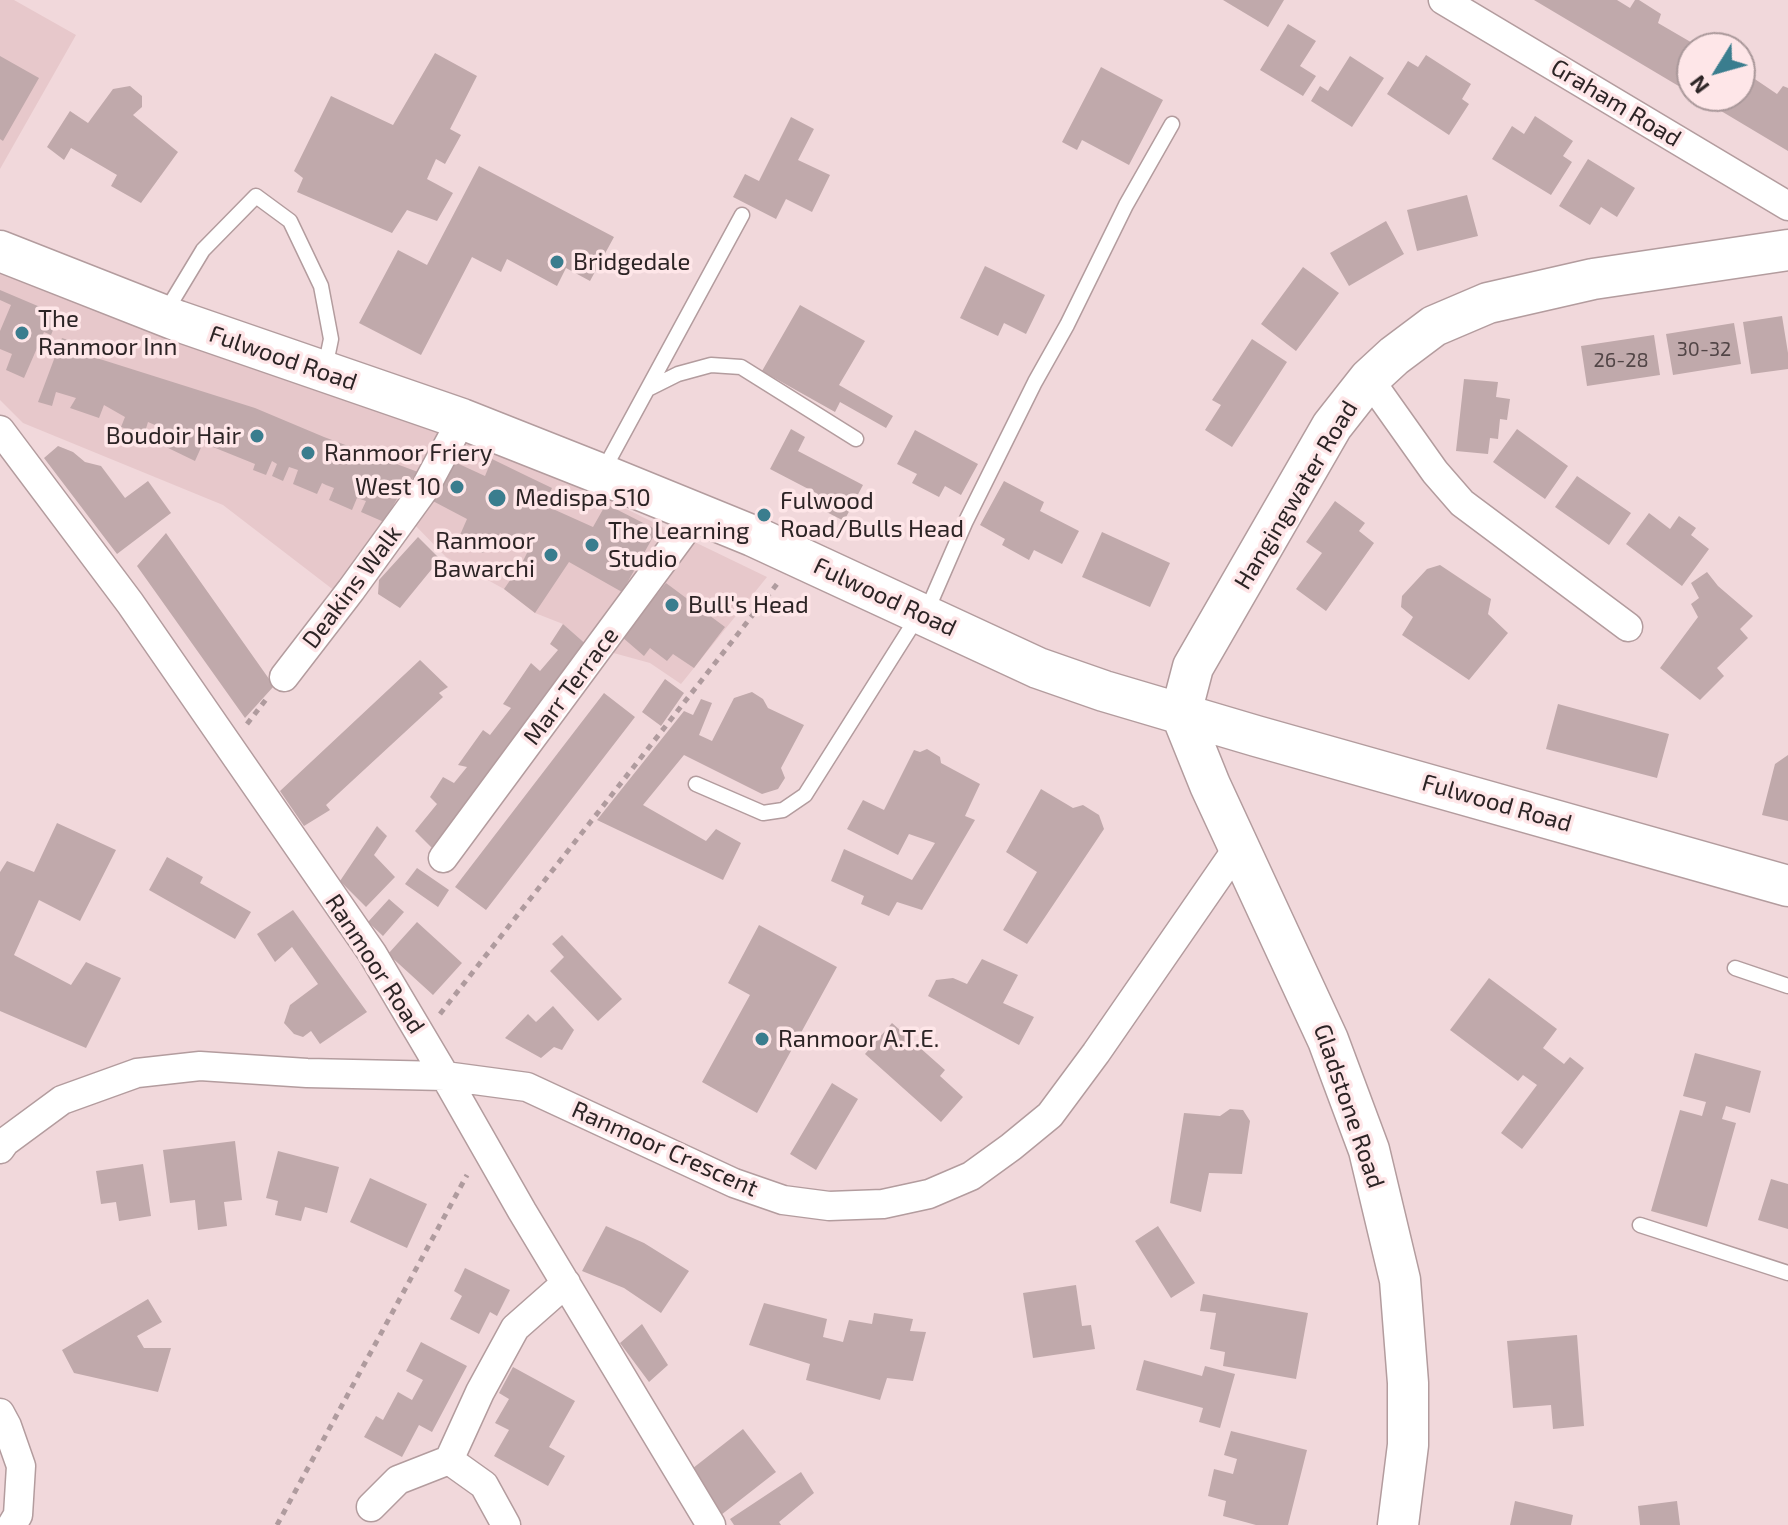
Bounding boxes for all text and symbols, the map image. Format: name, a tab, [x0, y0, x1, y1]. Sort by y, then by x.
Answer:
north arrow	[1676, 32, 1756, 112]
street label: Graham Road	[1546, 53, 1686, 153]
text: N	[1683, 71, 1714, 99]
place label: Bridgedale	[573, 248, 690, 276]
marker: Bridgedale	[548, 253, 566, 271]
place label: The Ranmoor Inn	[38, 305, 177, 361]
street label: Fulwood Road	[205, 319, 361, 397]
marker: The Ranmoor Inn	[13, 324, 31, 342]
house number: 30-32	[1677, 337, 1731, 361]
house number: 26-28	[1593, 348, 1649, 372]
street label: Hangingwater Road	[1228, 395, 1364, 595]
place label: Boudoir Hair	[106, 422, 241, 450]
marker: Boudoir Hair	[248, 427, 266, 445]
place label: Ranmoor Friery	[324, 439, 493, 467]
marker: Ranmoor Friery	[299, 444, 317, 462]
place label: West 10	[355, 473, 441, 501]
marker: West 10	[448, 478, 466, 496]
place label: Medispa S10	[515, 484, 651, 512]
marker: Medispa S10	[486, 487, 508, 509]
place label: Fulwood Road/Bulls Head	[780, 487, 964, 543]
marker: Fulwood Road/Bulls Head	[755, 506, 773, 524]
place label: The Learning Studio	[608, 517, 749, 573]
street label: Deakins Walk	[296, 520, 408, 654]
place label: Ranmoor Bawarchi	[433, 527, 535, 583]
marker: The Learning Studio	[583, 536, 601, 554]
marker: Ranmoor Bawarchi	[542, 546, 560, 564]
street label: Fulwood Road	[809, 551, 961, 643]
place label: Bull's Head	[688, 591, 809, 619]
marker: Bull's Head	[663, 596, 681, 614]
street label: Marr Terrace	[517, 621, 625, 751]
street label: Fulwood Road	[1419, 768, 1575, 838]
street label: Ranmoor Road	[319, 889, 431, 1039]
street label: Gladstone Road	[1307, 1020, 1391, 1192]
place label: Ranmoor A.T.E.	[778, 1025, 939, 1053]
marker: Ranmoor A.T.E.	[753, 1030, 771, 1048]
street label: Ranmoor Crescent	[567, 1095, 763, 1203]

